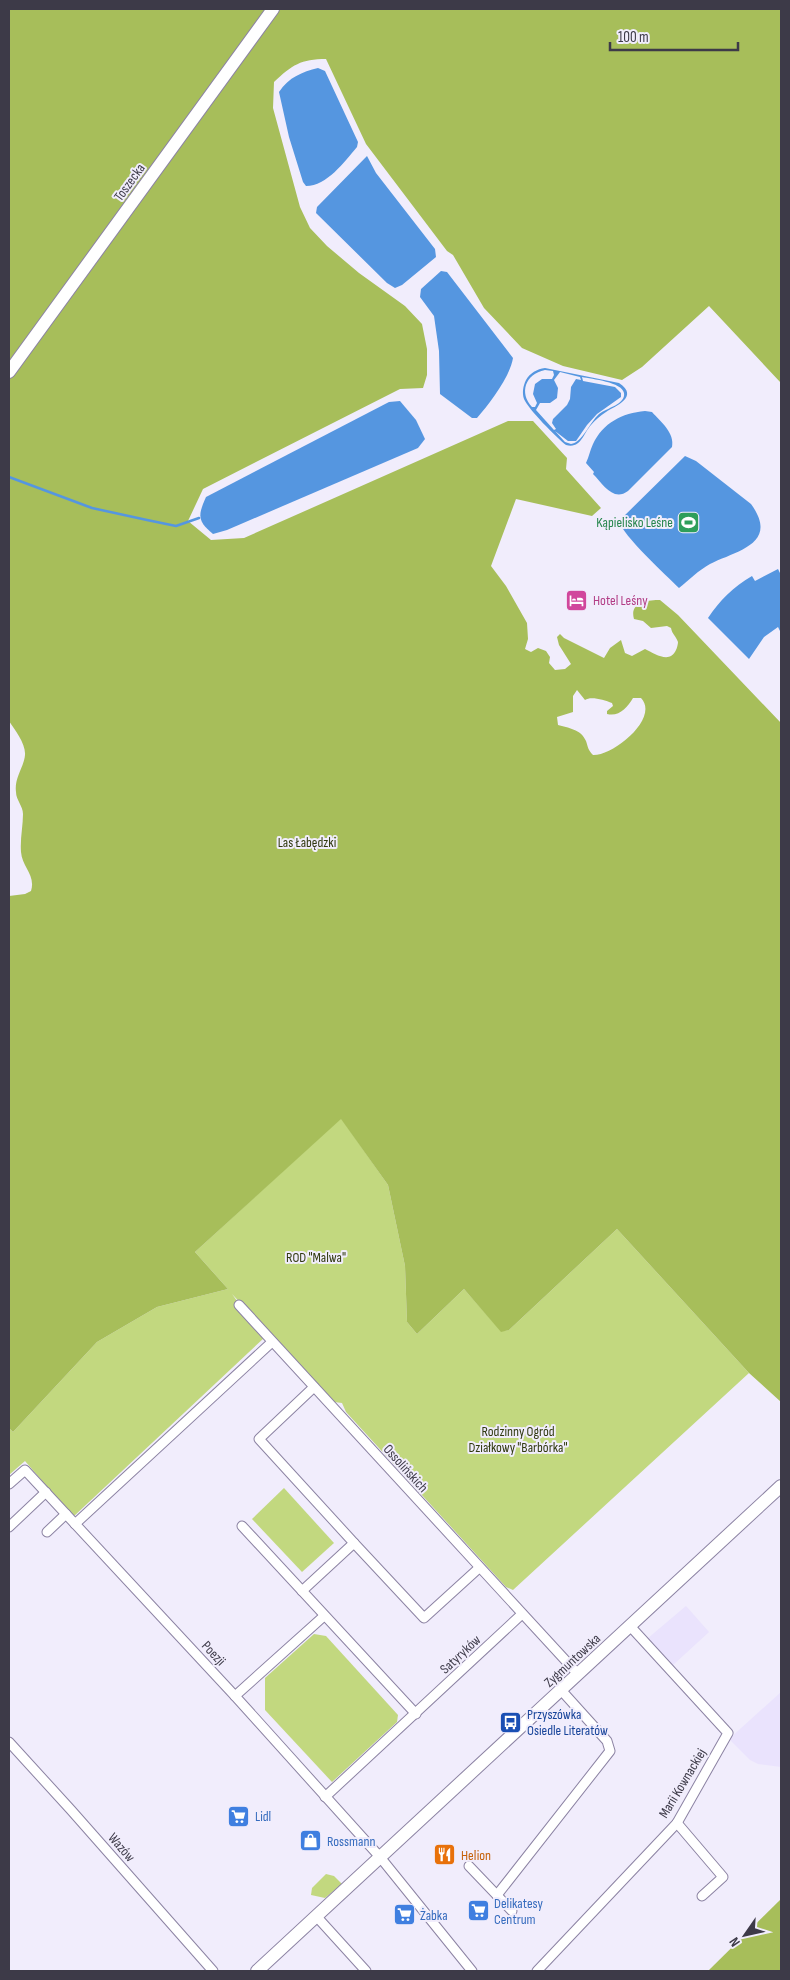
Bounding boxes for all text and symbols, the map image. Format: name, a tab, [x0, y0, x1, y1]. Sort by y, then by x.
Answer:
scale bar	[610, 20, 738, 52]
text: 100 m	[618, 28, 649, 47]
street label: Toszecka	[110, 160, 149, 204]
sports icon: Kąpielisko Leśne	[677, 510, 701, 534]
place label: Kąpielisko Leśne	[596, 514, 673, 531]
hotel icon: Hotel Leśny	[565, 588, 589, 612]
place label: Hotel Leśny	[593, 592, 648, 609]
park label: Las Łabędzki	[278, 834, 336, 851]
park label: ROD "Malwa"	[286, 1249, 346, 1266]
park label: Rodzinny Ogród Działkowy "Barbórka"	[468, 1423, 568, 1456]
street label: Ossolińskich	[380, 1441, 432, 1496]
street label: Zygmuntowska	[541, 1630, 604, 1691]
street label: Satyryków	[436, 1631, 484, 1677]
street label: Poezji	[198, 1637, 229, 1669]
place label: Przyszówka Osiedle Literatów	[527, 1706, 608, 1739]
bus stop icon: Przyszówka Osiedle Literatów	[499, 1710, 523, 1734]
street label: Marii Kownackiej	[655, 1745, 710, 1821]
supermarket icon: Lidl	[227, 1804, 251, 1828]
place label: Lidl	[255, 1808, 271, 1825]
street label: Wazów	[105, 1829, 139, 1865]
shop icon: Rossmann	[299, 1829, 323, 1853]
place label: Rossmann	[327, 1833, 375, 1850]
restaurant icon: Helion	[433, 1843, 457, 1867]
place label: Helion	[461, 1847, 491, 1864]
place label: Delikatesy Centrum	[494, 1895, 544, 1928]
supermarket icon: Delikatesy Centrum	[466, 1899, 490, 1923]
supermarket icon: Żabka	[392, 1903, 416, 1927]
place label: Żabka	[420, 1907, 448, 1924]
north arrow	[720, 1910, 770, 1960]
text: N	[725, 1934, 744, 1950]

